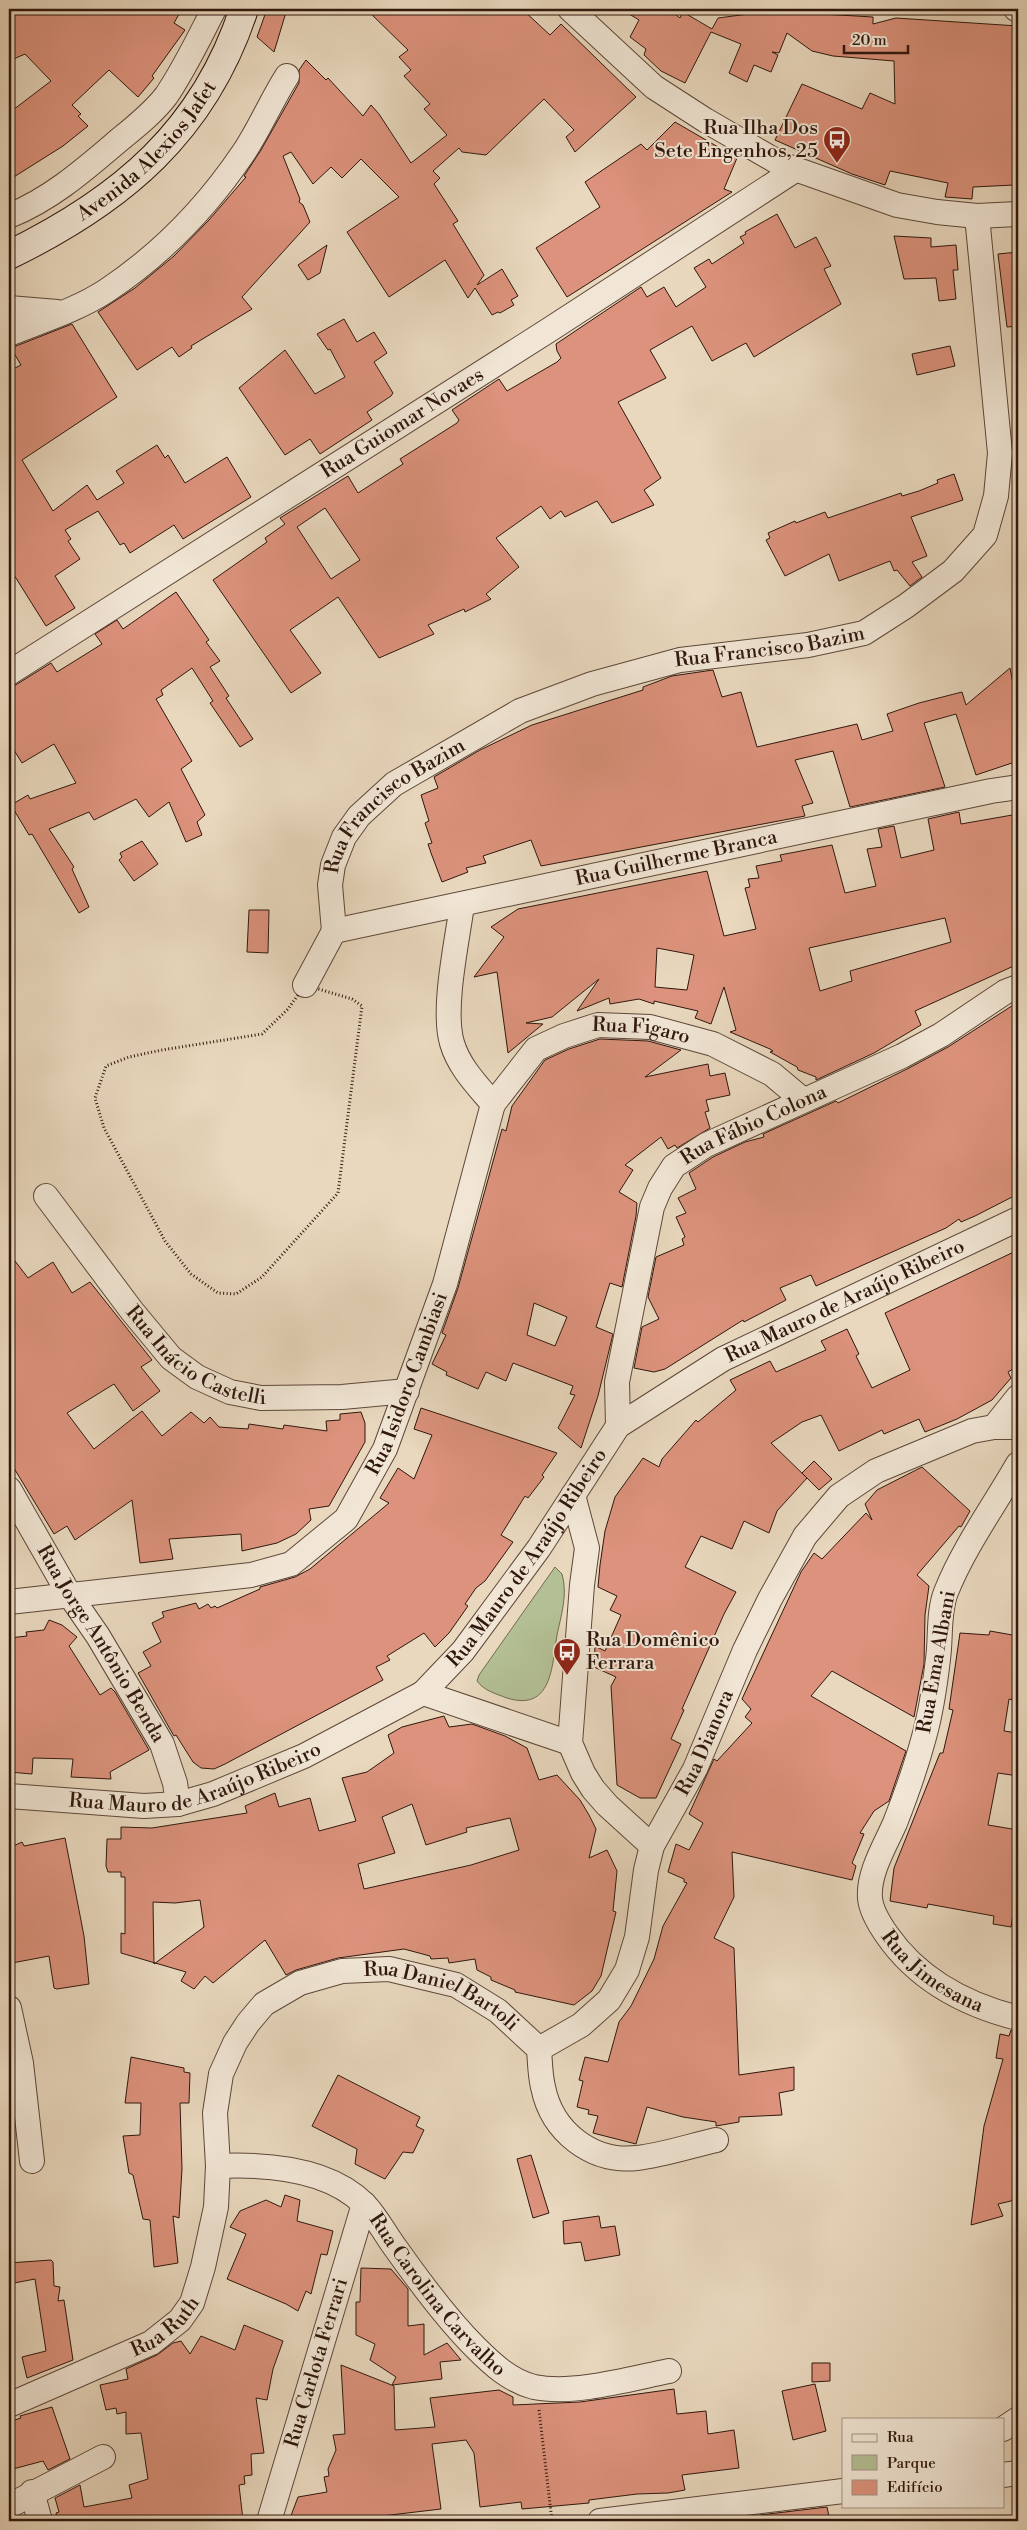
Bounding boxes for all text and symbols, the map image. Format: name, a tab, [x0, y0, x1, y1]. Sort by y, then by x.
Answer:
scale bar	[844, 22, 908, 54]
text: 20 m	[852, 31, 887, 50]
street label: Avenida Alexios Jafet	[71, 76, 222, 227]
place label: Rua Ilha Dos Sete Engenhos, 25	[654, 116, 818, 164]
bus stop icon: Rua Ilha Dos Sete Engenhos, 25	[822, 125, 852, 164]
street label: Rua Guiomar Novaes	[316, 362, 489, 484]
street label: Rua Francisco Bazim	[673, 621, 867, 673]
street label: Rua Francisco Bazim	[319, 733, 470, 875]
street label: Rua Guilherme Branca	[573, 824, 780, 892]
street label: Rua Figaro	[592, 1012, 693, 1050]
street label: Rua Fábio Colona	[676, 1079, 831, 1171]
street label: Rua Mauro de Araújo Ribeiro	[721, 1234, 969, 1369]
street label: Rua Isidoro Cambiasi	[360, 1289, 454, 1480]
street label: Rua Inácio Castelli	[120, 1300, 267, 1411]
street label: Rua Mauro de Araújo Ribeiro	[441, 1444, 613, 1673]
street label: Rua Jorge Antônio Benda	[31, 1540, 171, 1748]
street label: Rua Ema Albani	[912, 1588, 962, 1735]
place label: Rua Domênico Ferrara	[586, 1628, 720, 1676]
bus stop icon: Rua Domênico Ferrara	[552, 1637, 582, 1676]
street label: Rua Dianora	[670, 1685, 740, 1800]
street label: Rua Mauro de Araújo Ribeiro	[68, 1737, 325, 1819]
street label: Rua Jimesana	[875, 1925, 988, 2019]
street label: Rua Daniel Bartoli	[363, 1956, 524, 2037]
street label: Rua Carolina Carvalho	[363, 2208, 511, 2382]
street label: Rua Carlota Ferrari	[279, 2275, 354, 2451]
street label: Rua Ruth	[127, 2291, 205, 2363]
legend	[842, 2418, 1004, 2508]
text: Rua	[887, 2428, 914, 2447]
text: Parque	[887, 2454, 936, 2473]
text: Edifício	[887, 2478, 943, 2497]

